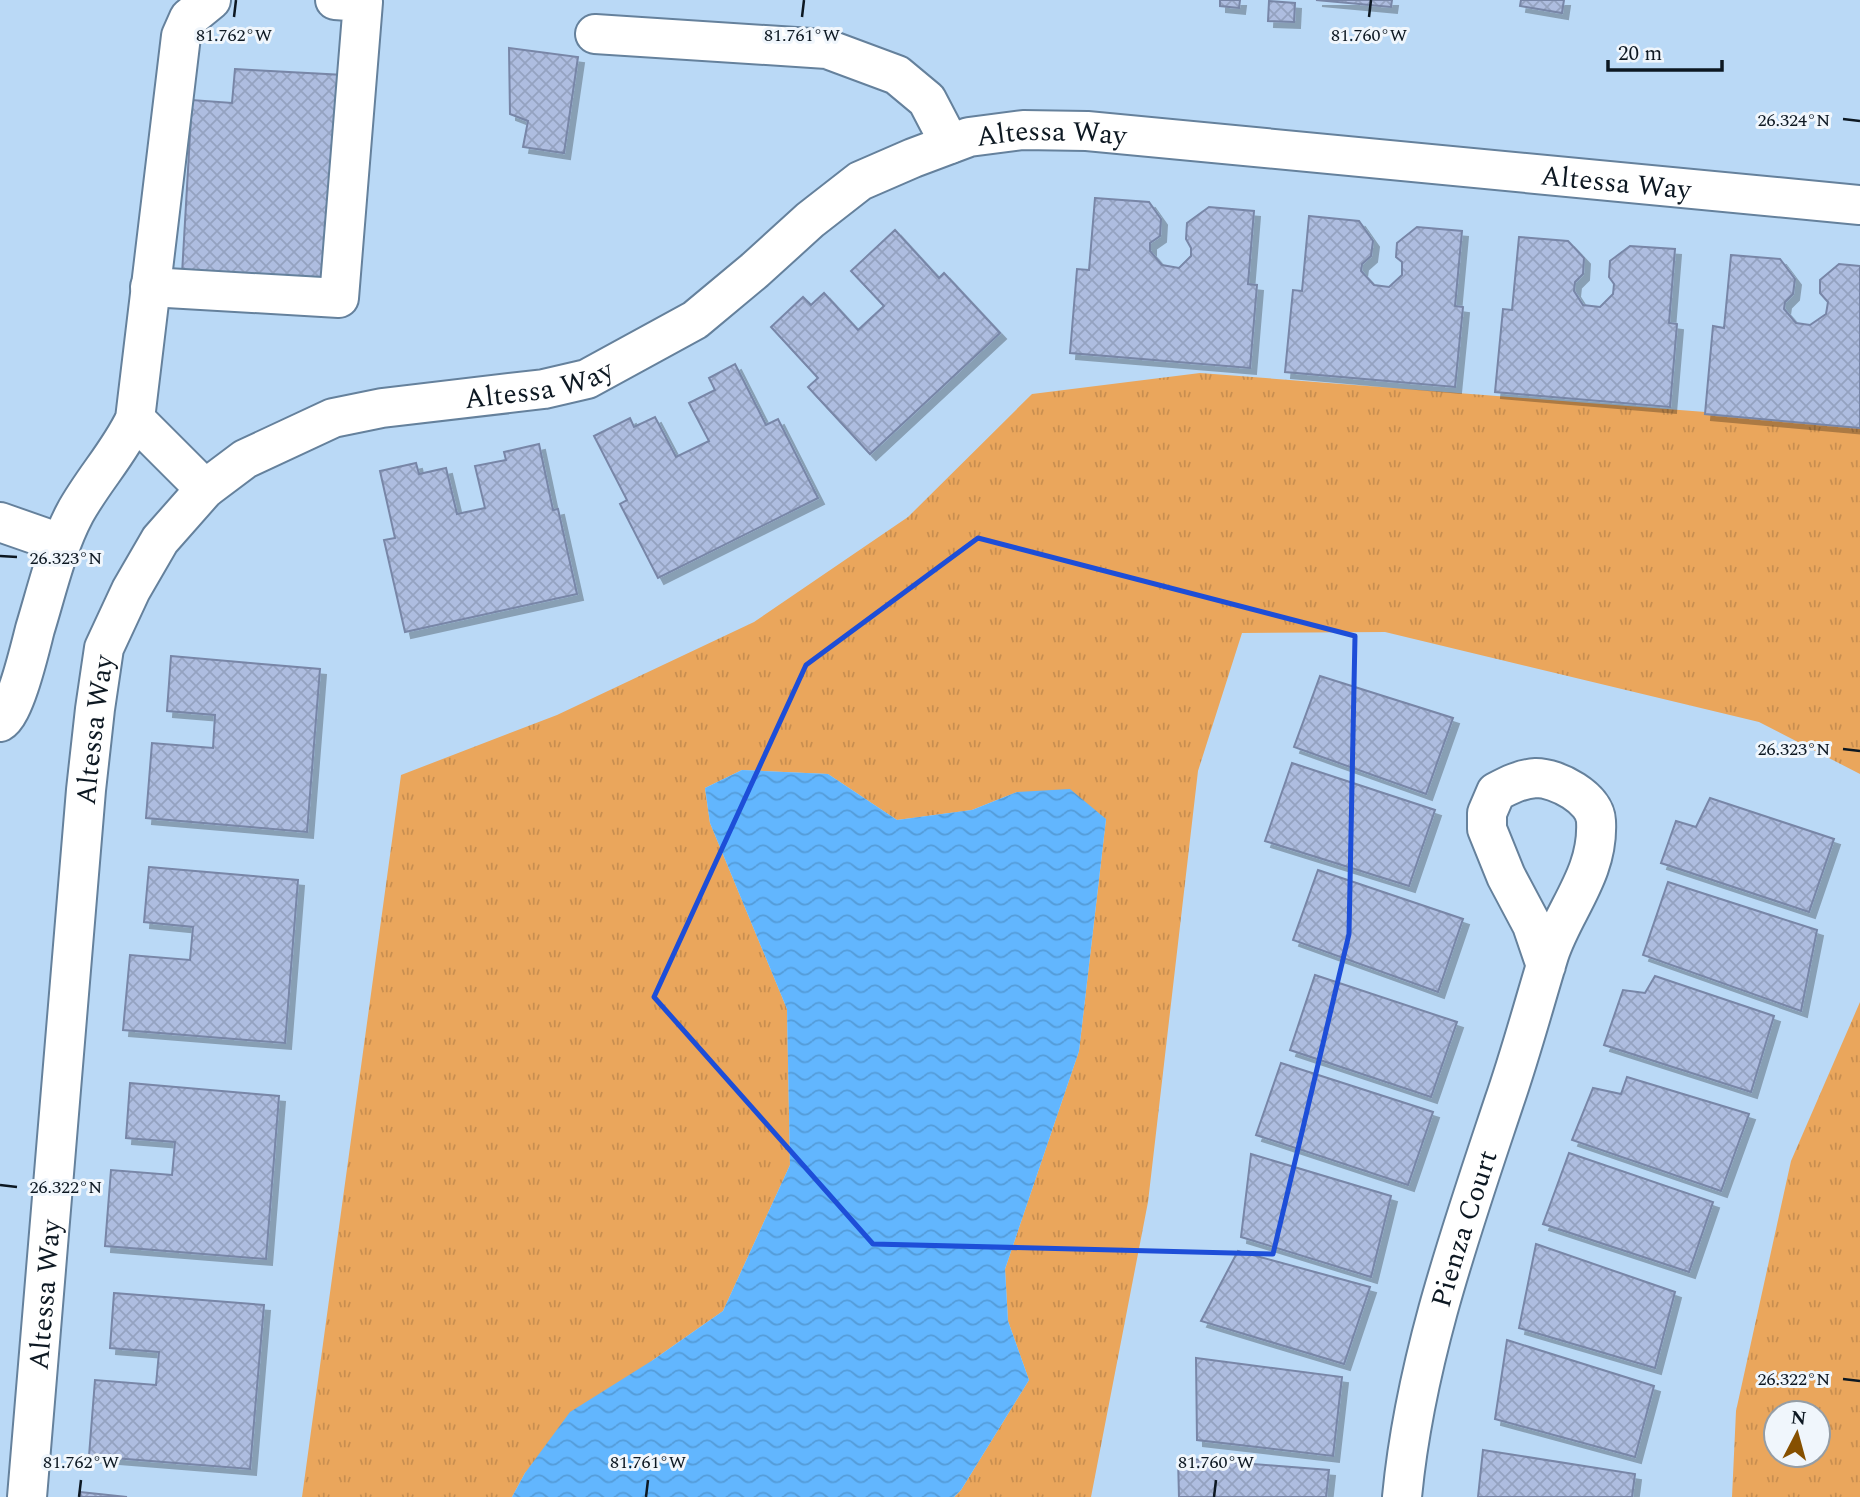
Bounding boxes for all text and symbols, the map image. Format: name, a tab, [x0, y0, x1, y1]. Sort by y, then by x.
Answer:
text: 81.762°W	[196, 22, 272, 49]
text: 81.761°W	[764, 22, 840, 49]
text: 81.760°W	[1331, 22, 1407, 49]
scale bar	[1608, 28, 1722, 72]
text: 20 m	[1618, 38, 1662, 70]
text: 26.324°N	[1758, 107, 1830, 134]
street label: Altessa Way	[974, 109, 1130, 159]
street label: Altessa Way	[1538, 155, 1694, 212]
street label: Altessa Way	[462, 348, 623, 421]
text: 26.323°N	[30, 545, 102, 572]
street label: Altessa Way	[65, 651, 126, 807]
text: 26.323°N	[1758, 736, 1830, 763]
street label: Pienza Court	[1420, 1144, 1510, 1312]
text: 26.322°N	[30, 1174, 102, 1201]
street label: Altessa Way	[18, 1216, 73, 1372]
text: 26.322°N	[1758, 1366, 1830, 1393]
north arrow	[1762, 1399, 1832, 1469]
text: N	[1789, 1403, 1808, 1434]
text: 81.762°W	[43, 1449, 119, 1476]
text: 81.761°W	[610, 1449, 686, 1476]
text: 81.760°W	[1178, 1449, 1254, 1476]

